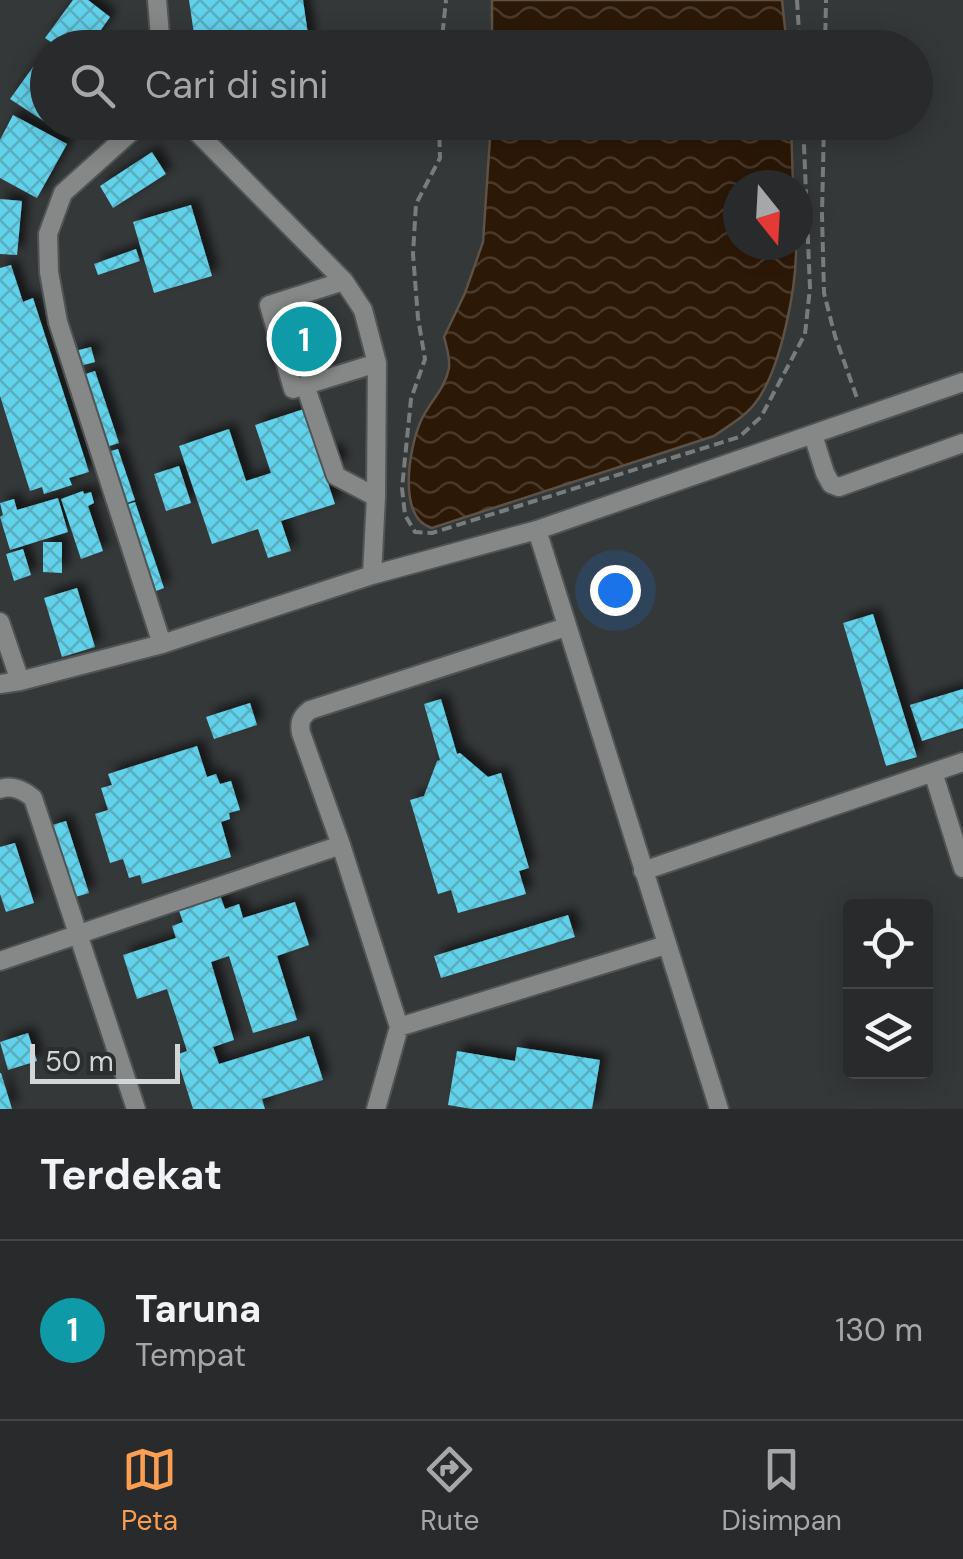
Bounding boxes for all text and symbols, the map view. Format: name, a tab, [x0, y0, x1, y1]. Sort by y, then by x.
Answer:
search box	[30, 30, 933, 140]
icon: search	[65, 58, 120, 113]
text: Cari di sini	[145, 60, 328, 110]
north arrow	[723, 170, 813, 260]
pin: 1	[272, 302, 336, 376]
your location	[590, 565, 641, 616]
map controls	[843, 899, 933, 1079]
button: locate	[843, 899, 933, 989]
button: layers	[843, 989, 933, 1079]
scale bar	[30, 1039, 180, 1084]
text: 50 m	[45, 1043, 114, 1080]
text: Terdekat	[40, 1147, 222, 1202]
text: Taruna	[135, 1284, 261, 1334]
text: 1	[67, 1309, 78, 1351]
text: 130 m	[835, 1309, 923, 1351]
text: Tempat	[135, 1334, 246, 1376]
tab: Peta	[121, 1442, 178, 1539]
tab: Rute	[420, 1442, 479, 1539]
tab: Disimpan	[721, 1442, 842, 1539]

